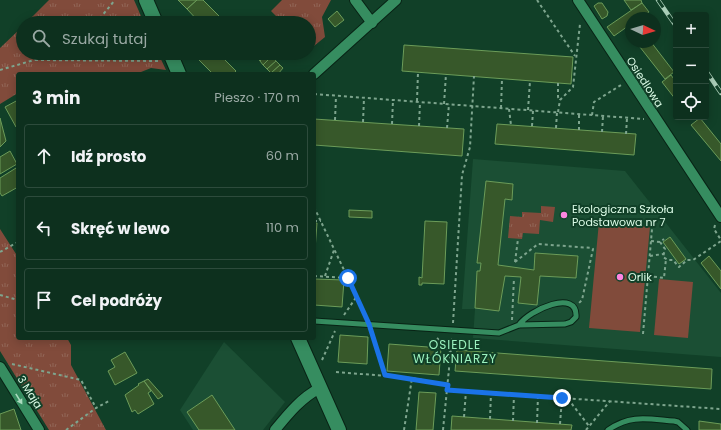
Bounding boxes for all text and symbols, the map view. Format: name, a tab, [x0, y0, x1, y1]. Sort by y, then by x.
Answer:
north arrow	[625, 12, 661, 48]
map controls	[673, 12, 709, 120]
button: +	[673, 12, 709, 48]
search box	[16, 16, 316, 60]
icon: search	[30, 27, 52, 49]
text: Szukaj tutaj	[62, 28, 147, 49]
button: −	[673, 48, 709, 84]
street label: Osiedlowa	[623, 54, 667, 110]
button: locate	[673, 84, 709, 120]
text: 3 min	[32, 86, 80, 110]
text: Pieszo · 170 m	[214, 88, 300, 107]
icon: ahead	[33, 145, 55, 167]
text: Idź prosto	[71, 146, 146, 167]
text: 60 m	[266, 146, 299, 165]
place label: Ekologiczna Szkoła Podstawowa nr 7	[572, 201, 674, 230]
marker: Ekologiczna Szkoła Podstawowa nr 7	[559, 210, 569, 220]
icon: left	[33, 217, 55, 239]
text: Skręć w lewo	[71, 218, 170, 239]
text: 110 m	[266, 218, 299, 237]
route start	[339, 269, 357, 287]
place label: Orlik	[628, 269, 652, 285]
marker: Orlik	[615, 272, 625, 282]
icon: arrive	[33, 289, 55, 311]
text: Cel podróży	[71, 290, 162, 311]
district label: OSIEDLE WŁÓKNIARZY	[413, 336, 497, 367]
street label: 3 Maja	[14, 372, 46, 412]
route end	[553, 389, 571, 407]
one-way arrow	[16, 393, 23, 405]

